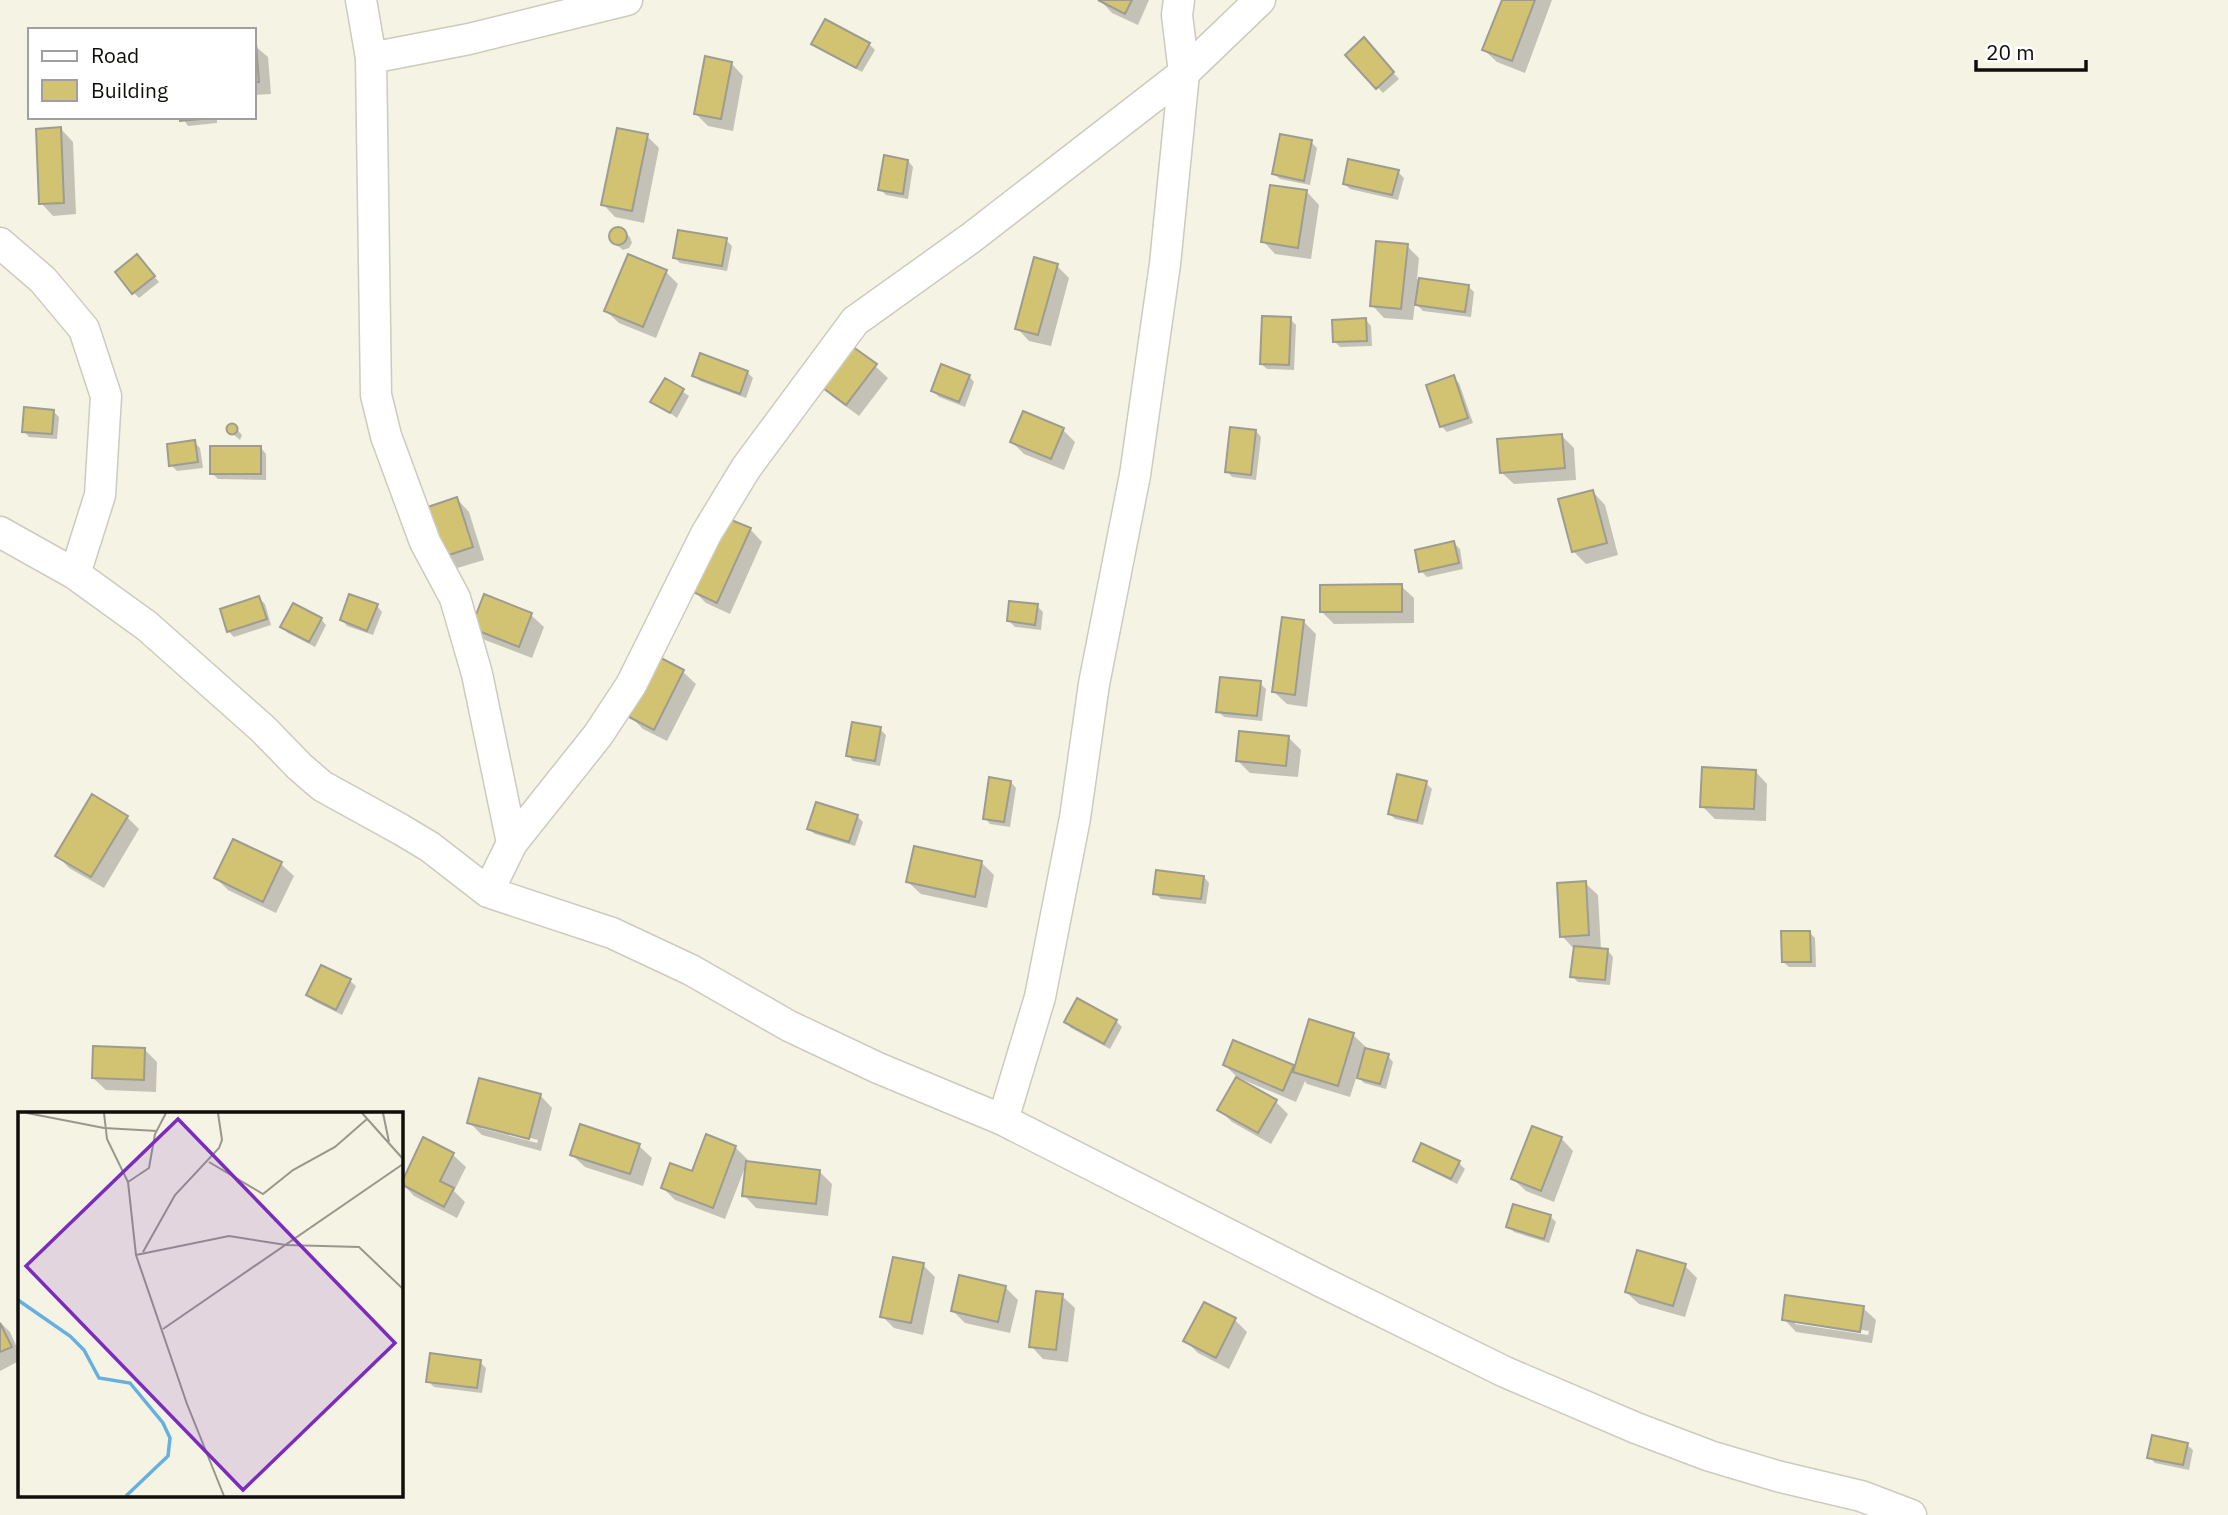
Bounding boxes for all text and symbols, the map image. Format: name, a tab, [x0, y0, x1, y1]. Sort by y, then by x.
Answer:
legend	[28, 28, 256, 119]
scale bar	[1976, 28, 2086, 72]
text: 20 m	[1986, 38, 2035, 66]
text: Road	[91, 41, 139, 69]
text: Building	[91, 76, 168, 104]
inset map	[18, 1112, 402, 1498]

